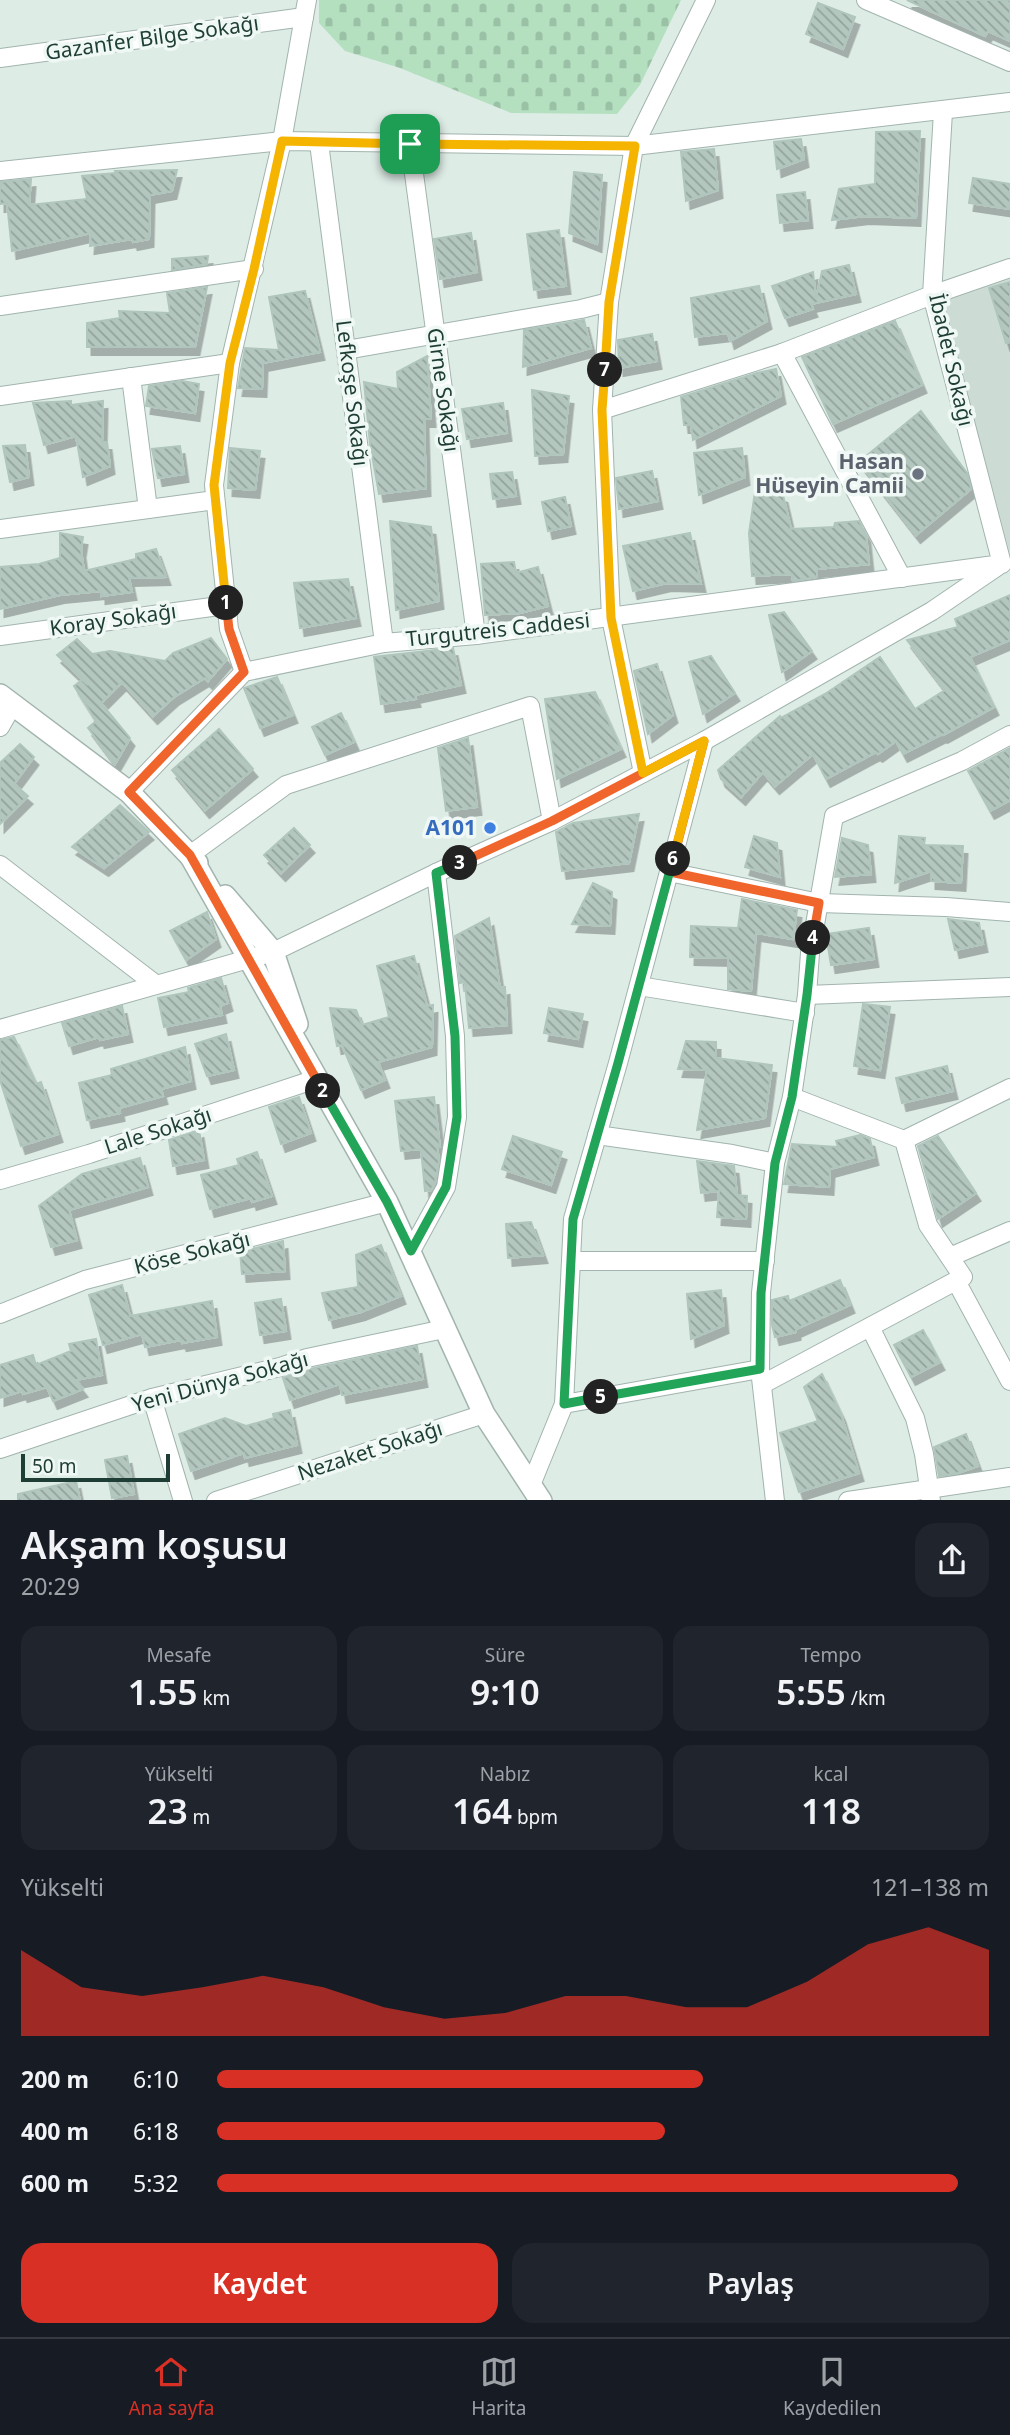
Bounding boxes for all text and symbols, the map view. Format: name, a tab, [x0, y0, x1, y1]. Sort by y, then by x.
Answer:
street label: Gazanfer Bilge Sokağı	[43, 8, 260, 66]
pin	[380, 114, 440, 174]
icon: arrive	[391, 125, 429, 163]
street label: İbadet Sokağı	[923, 291, 981, 429]
street label: Lefkoşe Sokağı	[330, 318, 376, 467]
street label: Girne Sokağı	[421, 326, 467, 454]
pin: 7	[588, 352, 622, 388]
text: 7	[599, 356, 610, 382]
place label: Hasan Hüseyin Camii	[755, 447, 904, 499]
marker: Hasan Hüseyin Camii	[910, 466, 926, 482]
pin: 1	[208, 586, 244, 620]
text: 1	[220, 589, 231, 615]
street label: Koray Sokağı	[48, 596, 178, 642]
street label: Turgutreis Caddesi	[405, 605, 591, 653]
place label: A101	[425, 813, 476, 841]
marker: A101	[482, 820, 498, 836]
pin: 6	[656, 842, 690, 876]
text: 6	[667, 845, 678, 871]
pin: 3	[442, 846, 477, 880]
text: 3	[454, 849, 465, 875]
pin: 4	[796, 920, 830, 956]
text: 4	[807, 924, 818, 950]
pin: 2	[306, 1074, 340, 1108]
text: 2	[317, 1077, 328, 1103]
street label: Lale Sokağı	[101, 1100, 215, 1161]
street label: Köse Sokağı	[131, 1224, 253, 1280]
street label: Yeni Dünya Sokağı	[129, 1344, 311, 1418]
pin: 5	[584, 1380, 618, 1414]
text: 5	[595, 1383, 606, 1409]
street label: Nezaket Sokağı	[294, 1413, 446, 1487]
scale bar	[21, 1451, 170, 1483]
text: 50 m	[32, 1453, 76, 1479]
text: Akşam koşusu	[21, 1518, 288, 1570]
button: share	[915, 1523, 989, 1597]
text: 20:29	[21, 1570, 80, 1602]
text: Mesafe	[147, 1642, 211, 1668]
text: Süre	[485, 1642, 525, 1668]
text: Tempo	[801, 1642, 861, 1668]
text: 1.55	[128, 1668, 197, 1715]
text: 9:10	[470, 1668, 540, 1715]
text: 5:55	[776, 1668, 846, 1715]
text: km	[197, 1685, 230, 1711]
text: /km	[846, 1685, 886, 1711]
text: Yükselti	[145, 1761, 213, 1787]
text: Nabız	[480, 1761, 530, 1787]
text: kcal	[814, 1761, 848, 1787]
text: 23	[148, 1787, 188, 1834]
text: 164	[452, 1787, 512, 1834]
text: 118	[801, 1787, 861, 1834]
text: m	[188, 1804, 210, 1830]
text: bpm	[512, 1804, 558, 1830]
text: Yükselti	[21, 1871, 104, 1903]
text: 121–138 m	[871, 1871, 989, 1903]
text: 200 m	[21, 2063, 89, 2095]
text: 6:10	[133, 2063, 179, 2095]
text: 400 m	[21, 2115, 89, 2147]
text: 6:18	[133, 2115, 179, 2147]
text: 600 m	[21, 2167, 89, 2199]
text: 5:32	[133, 2167, 179, 2199]
button: Kaydet	[21, 2243, 498, 2323]
button: Paylaş	[512, 2243, 989, 2323]
tab: Ana sayfa	[128, 2353, 215, 2421]
tab: Harita	[471, 2353, 526, 2421]
tab: Kaydedilen	[783, 2353, 882, 2421]

